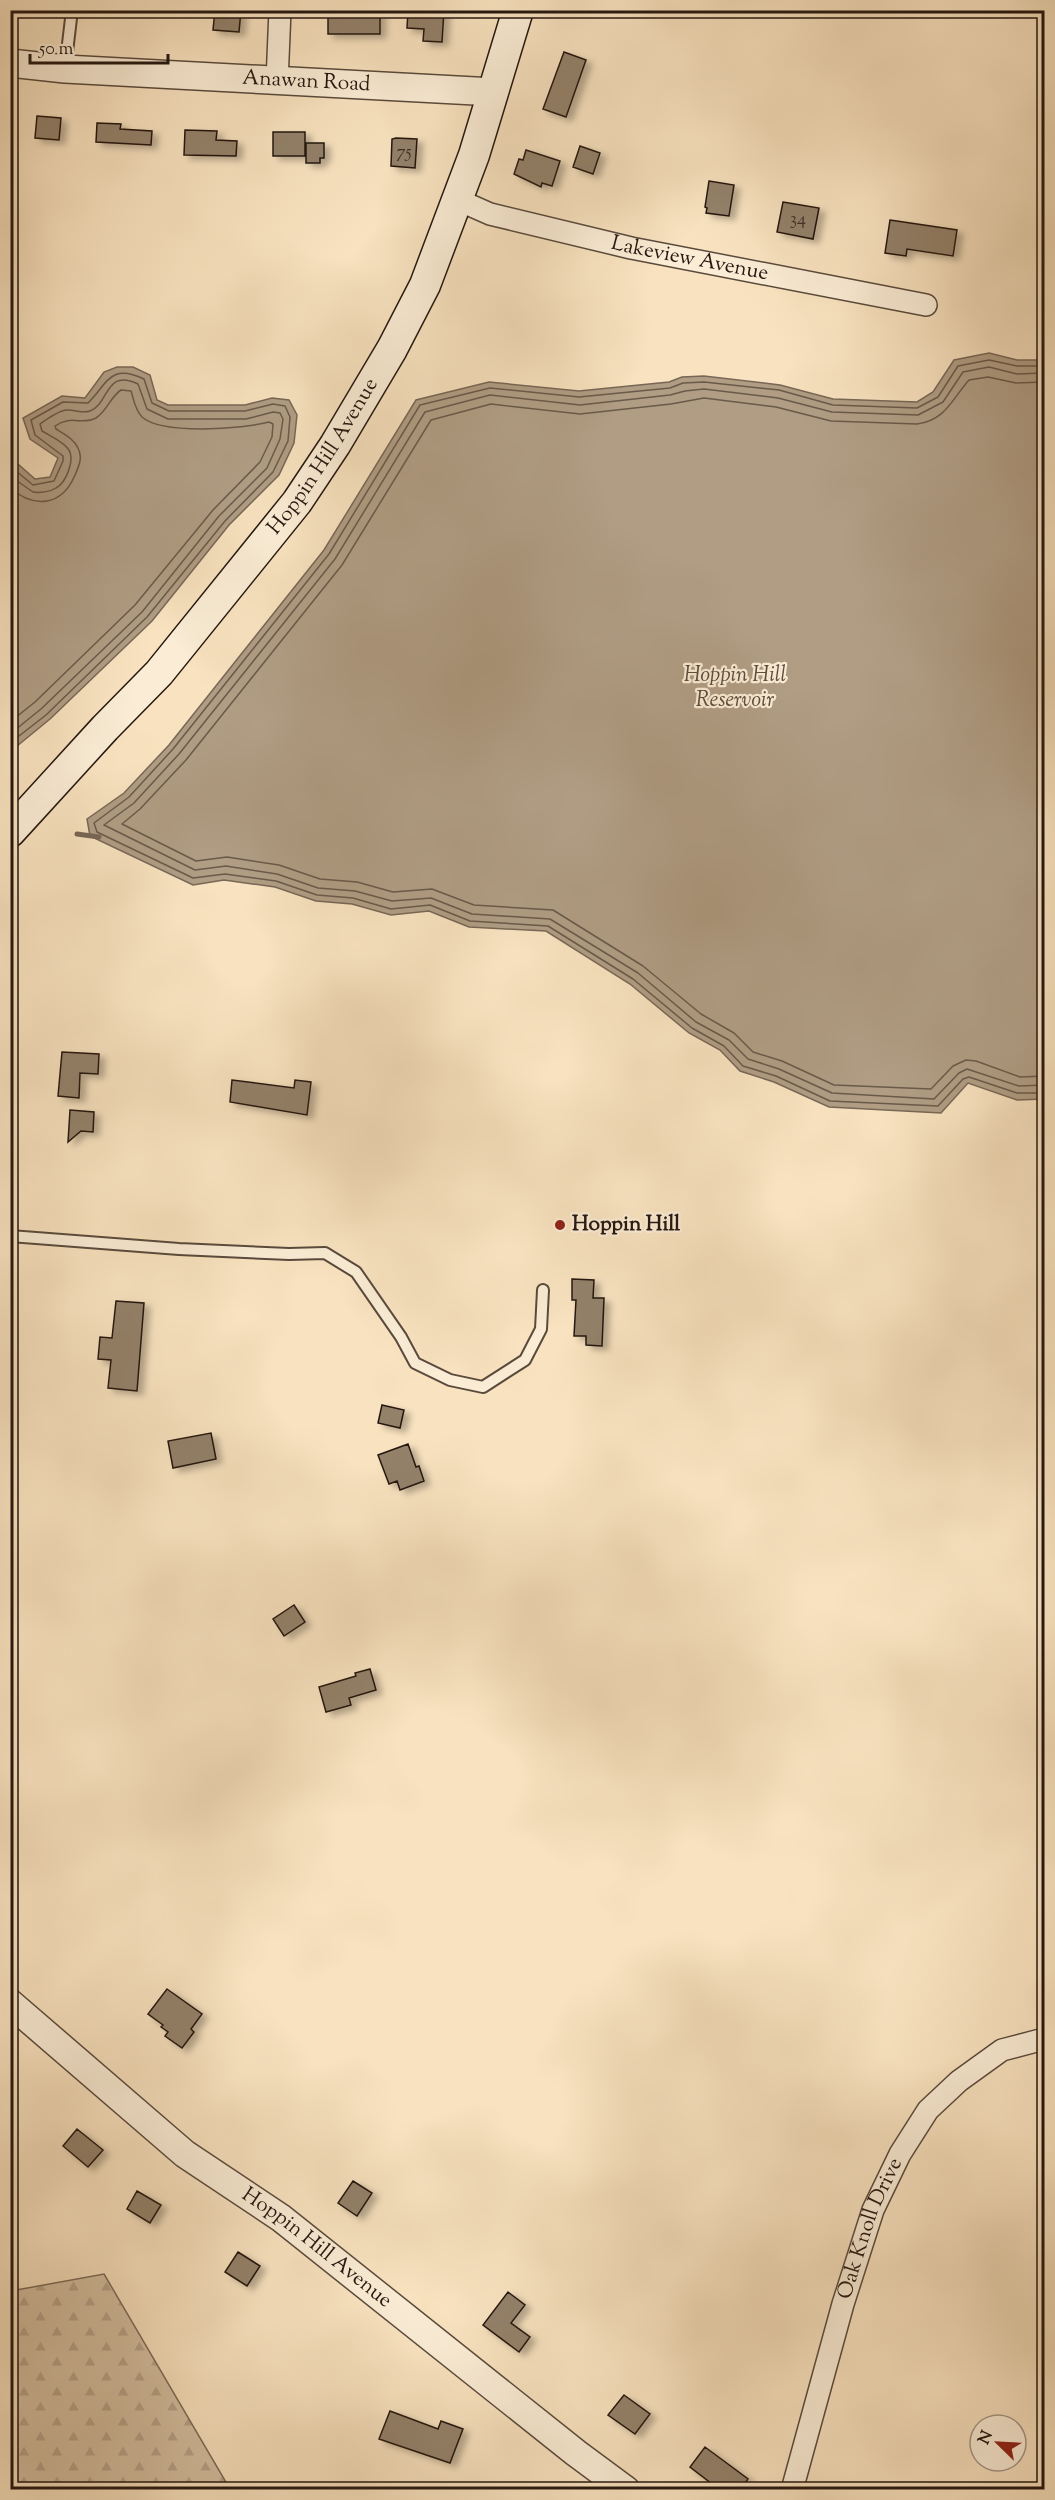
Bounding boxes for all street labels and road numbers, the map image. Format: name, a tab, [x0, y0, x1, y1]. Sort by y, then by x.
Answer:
street label: Anawan Road	[241, 64, 371, 100]
street label: Lakeview Avenue	[608, 229, 771, 289]
street label: Hoppin Hill Avenue	[261, 373, 386, 542]
street label: Oak Knoll Drive	[830, 2153, 911, 2303]
street label: Hoppin Hill Avenue	[235, 2181, 398, 2316]

